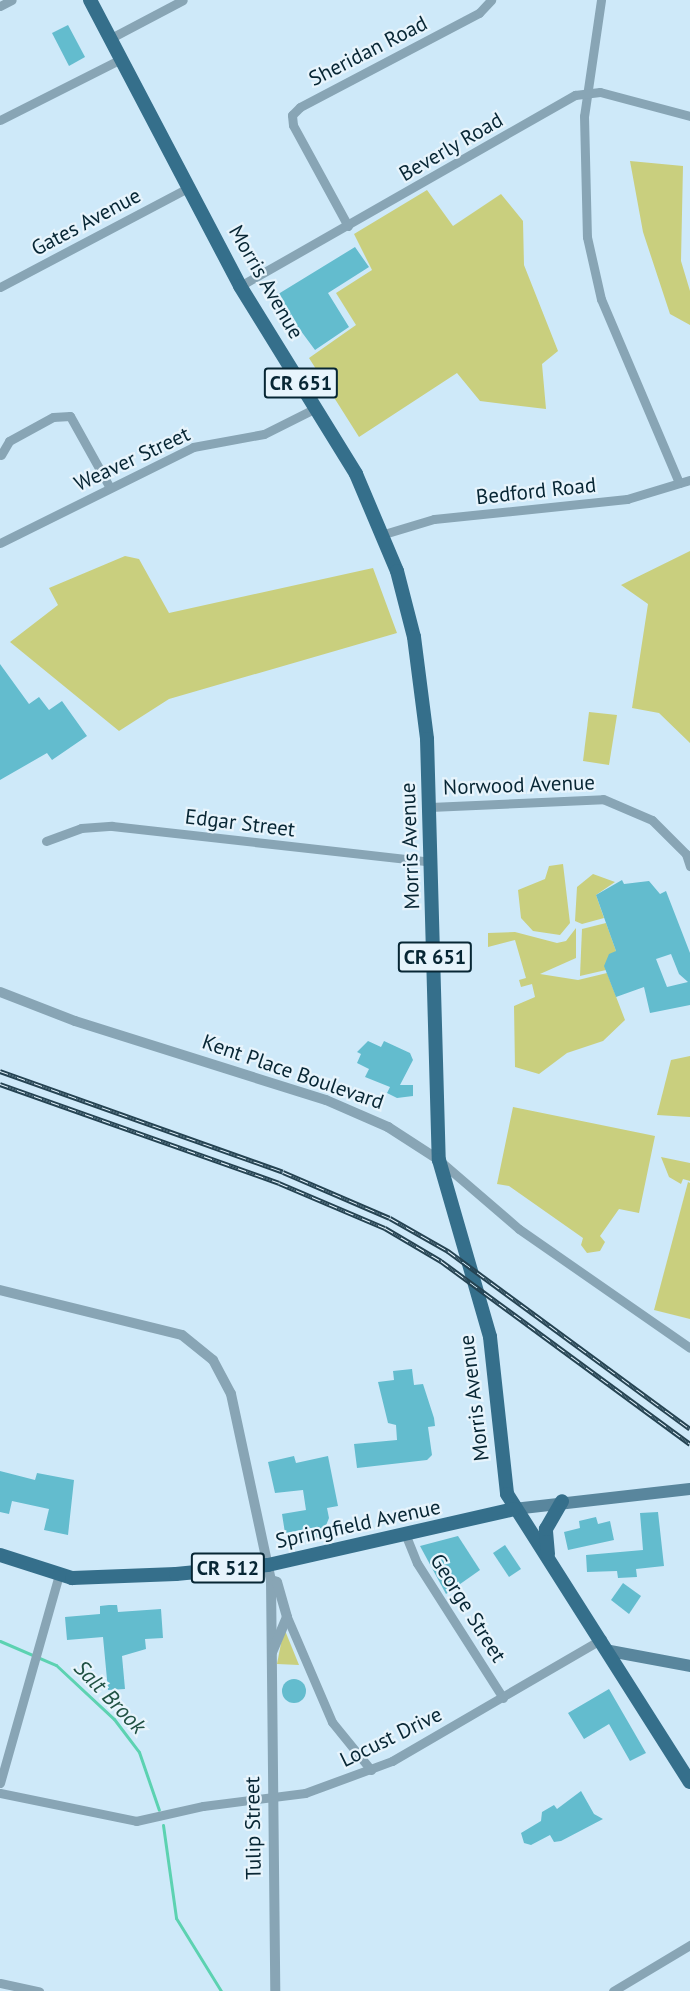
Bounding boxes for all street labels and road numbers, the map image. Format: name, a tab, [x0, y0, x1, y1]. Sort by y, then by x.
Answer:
street label: Sheridan Road	[305, 10, 431, 92]
street label: Beverly Road	[394, 107, 508, 187]
street label: Gates Avenue	[27, 183, 145, 261]
street label: Morris Avenue	[223, 220, 309, 344]
road number: CR 651	[264, 366, 338, 400]
street label: Weaver Street	[70, 421, 194, 497]
street label: Bedford Road	[475, 472, 597, 510]
street label: Norwood Avenue	[442, 770, 596, 800]
street label: Morris Avenue	[395, 782, 425, 910]
street label: Edgar Street	[184, 804, 296, 842]
road number: CR 651	[398, 940, 472, 974]
street label: Kent Place Boulevard	[199, 1029, 387, 1115]
street label: Morris Avenue	[454, 1333, 494, 1463]
street label: Springfield Avenue	[273, 1494, 443, 1554]
street label: George Street	[425, 1549, 511, 1667]
road number: CR 512	[190, 1551, 266, 1585]
street label: Locust Drive	[336, 1702, 446, 1772]
street label: Tulip Street	[240, 1776, 266, 1880]

